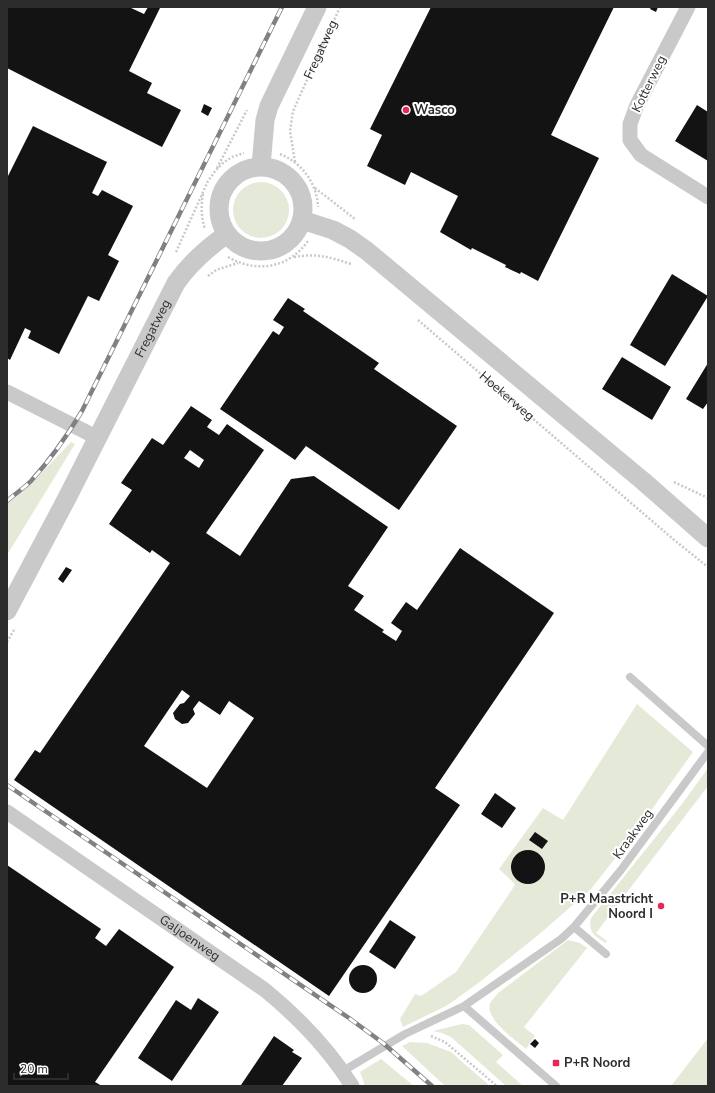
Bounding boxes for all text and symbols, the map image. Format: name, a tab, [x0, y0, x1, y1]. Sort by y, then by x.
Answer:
street label: Fregatweg	[300, 17, 342, 82]
street label: Kotterweg	[627, 52, 671, 116]
place label: Wasco	[414, 101, 455, 119]
marker: Wasco	[401, 105, 411, 115]
street label: Fregatweg	[131, 296, 175, 361]
street label: Hoekerweg	[475, 367, 538, 425]
street label: Kraakweg	[609, 805, 657, 863]
place label: P+R Maastricht Noord I	[560, 890, 654, 923]
marker: P+R Maastricht Noord I	[656, 901, 666, 911]
street label: Galjoenweg	[156, 911, 224, 965]
place label: P+R Noord	[564, 1054, 630, 1072]
scale bar	[14, 1055, 68, 1081]
marker: P+R Noord	[551, 1058, 561, 1068]
text: 20 m	[20, 1061, 48, 1077]

